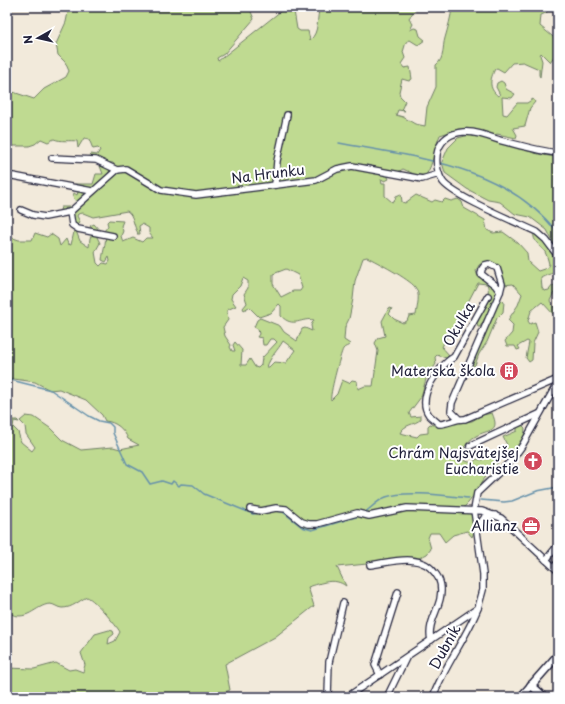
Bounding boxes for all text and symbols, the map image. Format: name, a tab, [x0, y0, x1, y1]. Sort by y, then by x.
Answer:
north arrow	[18, 18, 58, 58]
text: N	[19, 34, 37, 45]
street label: Na Hrunku	[230, 159, 306, 188]
street label: Okulka	[437, 297, 480, 350]
place label: Materská škola	[391, 360, 495, 381]
building icon: Materská škola	[498, 360, 520, 382]
place label: Chrám Najsvätejšej Eucharistie	[388, 442, 519, 479]
church icon: Chrám Najsvätejšej Eucharistie	[522, 450, 544, 472]
place label: Allianz	[471, 515, 517, 536]
office icon: Allianz	[520, 515, 542, 537]
street label: Dubník	[424, 620, 466, 673]

